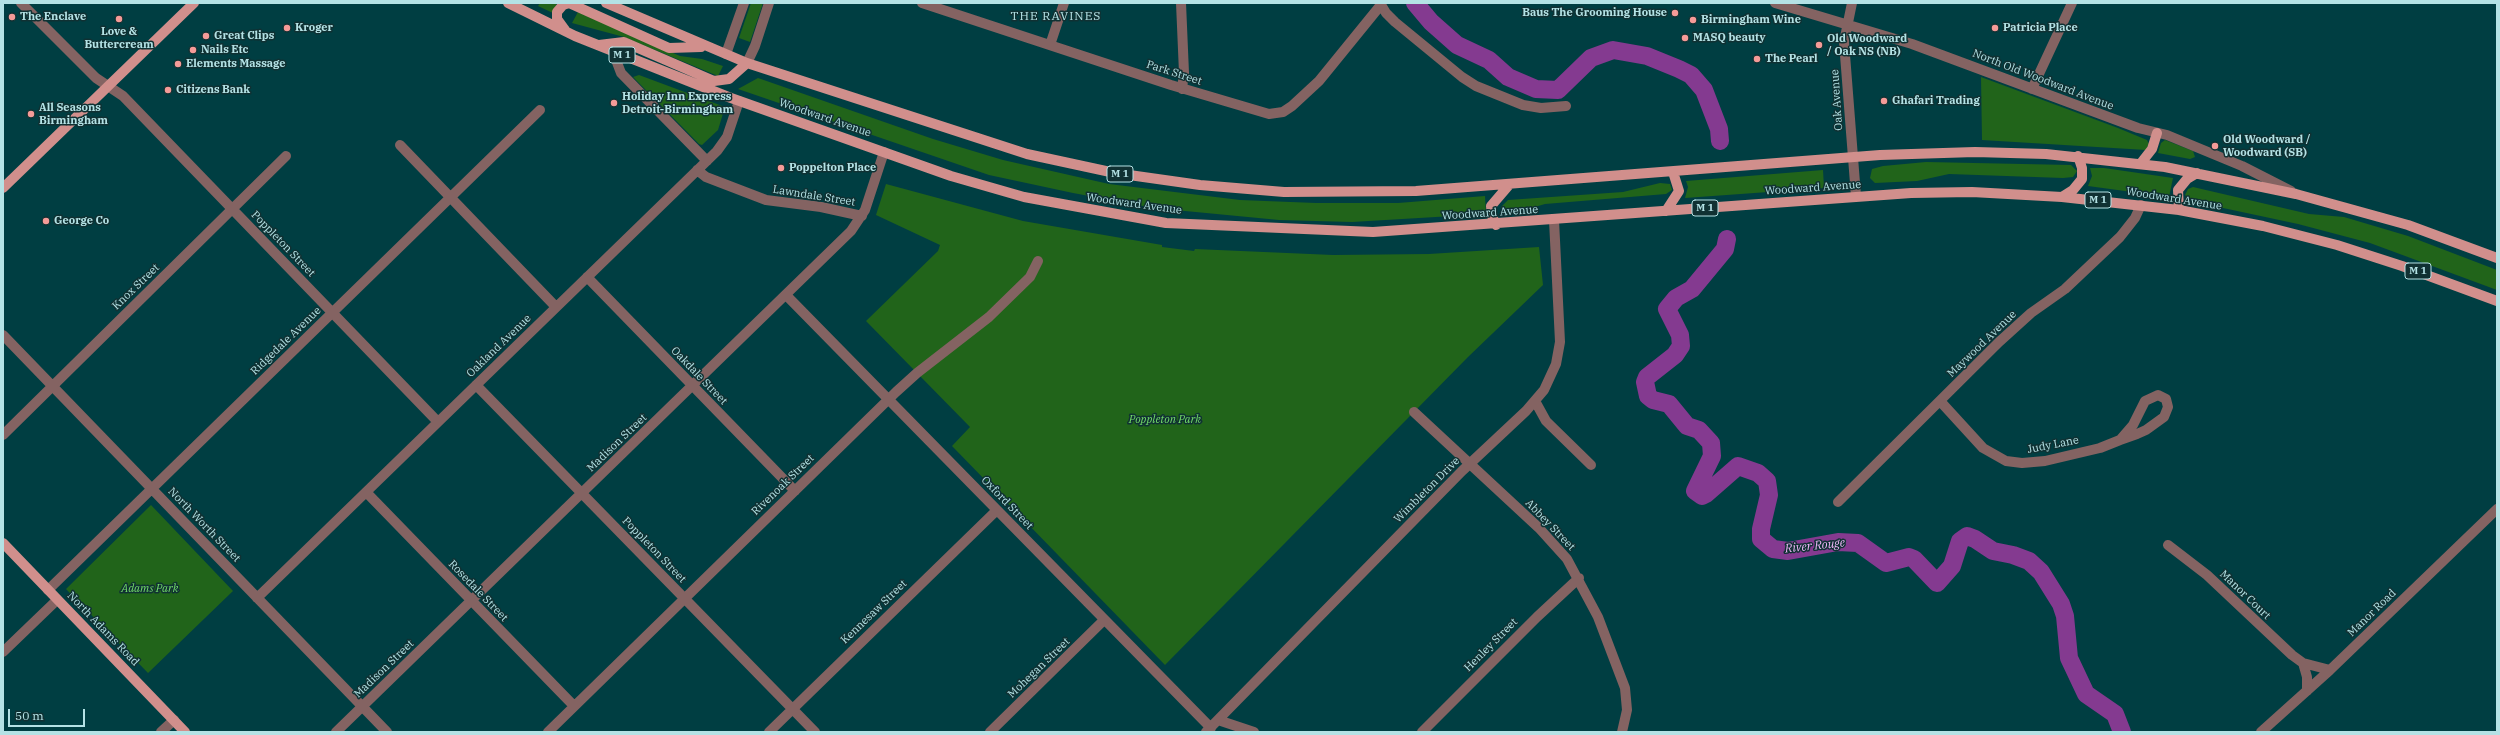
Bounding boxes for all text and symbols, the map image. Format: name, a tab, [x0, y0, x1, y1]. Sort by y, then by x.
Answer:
place label: Baus The Grooming House	[1522, 6, 1667, 20]
marker: Baus The Grooming House	[1670, 8, 1680, 18]
place label: The Enclave	[20, 10, 86, 24]
district label: THE RAVINES	[1011, 10, 1101, 24]
marker: The Enclave	[7, 12, 17, 22]
place label: Birmingham Wine	[1701, 13, 1801, 27]
marker: Love & Buttercream	[114, 14, 124, 24]
marker: Birmingham Wine	[1688, 15, 1698, 25]
place label: Kroger	[295, 21, 333, 35]
place label: Patricia Place	[2003, 21, 2078, 35]
marker: Kroger	[282, 23, 292, 33]
marker: Patricia Place	[1990, 23, 2000, 33]
place label: Love & Buttercream	[84, 25, 154, 51]
place label: Great Clips	[214, 29, 274, 43]
marker: Great Clips	[201, 31, 211, 41]
place label: MASQ beauty	[1693, 31, 1765, 45]
place label: Old Woodward / Oak NS (NB)	[1827, 32, 1907, 58]
marker: MASQ beauty	[1680, 33, 1690, 43]
marker: Old Woodward / Oak NS (NB)	[1814, 40, 1824, 50]
place label: Nails Etc	[201, 43, 249, 57]
marker: Nails Etc	[188, 45, 198, 55]
road number: M 1	[609, 47, 635, 63]
street label: North Old Woodward Avenue	[1971, 47, 2115, 113]
place label: The Pearl	[1765, 52, 1818, 66]
marker: The Pearl	[1752, 54, 1762, 64]
place label: Elements Massage	[186, 57, 285, 71]
street label: Park Street	[1145, 58, 1203, 88]
marker: Elements Massage	[173, 59, 183, 69]
street label: Oak Avenue	[1828, 69, 1846, 131]
place label: Citizens Bank	[176, 83, 250, 97]
marker: Citizens Bank	[163, 85, 173, 95]
place label: Holiday Inn Express Detroit-Birmingham	[622, 90, 733, 116]
place label: Ghafari Trading	[1892, 94, 1980, 108]
street label: Woodward Avenue	[777, 96, 873, 140]
marker: Ghafari Trading	[1879, 96, 1889, 106]
marker: Holiday Inn Express Detroit-Birmingham	[609, 98, 619, 108]
place label: All Seasons Birmingham	[39, 101, 108, 127]
marker: All Seasons Birmingham	[26, 109, 36, 119]
place label: Old Woodward / Woodward (SB)	[2223, 133, 2310, 159]
marker: Old Woodward / Woodward (SB)	[2210, 141, 2220, 151]
place label: Poppelton Place	[789, 161, 876, 175]
marker: Poppelton Place	[776, 163, 786, 173]
road number: M 1	[1107, 166, 1133, 182]
street label: Woodward Avenue	[1764, 178, 1862, 198]
street label: Lawndale Street	[772, 183, 856, 209]
street label: Woodward Avenue	[2125, 185, 2223, 213]
street label: Woodward Avenue	[1085, 191, 1183, 217]
road number: M 1	[2085, 192, 2111, 208]
road number: M 1	[1692, 200, 1718, 216]
street label: Woodward Avenue	[1441, 203, 1539, 223]
street label: Poppleton Street	[248, 208, 318, 280]
place label: George Co	[54, 214, 109, 228]
marker: George Co	[41, 216, 51, 226]
street label: Knox Street	[110, 261, 162, 313]
road number: M 1	[2405, 263, 2431, 279]
street label: Ridgedale Avenue	[248, 304, 324, 378]
street label: Maywood Avenue	[1945, 308, 2019, 380]
street label: Oakland Avenue	[464, 312, 534, 380]
street label: Oakdale Street	[668, 344, 730, 408]
street label: Madison Street	[584, 411, 650, 475]
park label: Poppleton Park	[1129, 413, 1201, 427]
street label: Judy Lane	[2026, 434, 2080, 456]
street label: Rivenoak Street	[749, 452, 817, 518]
street label: Wimbleton Drive	[1391, 454, 1463, 526]
street label: Oxford Street	[978, 474, 1036, 532]
street label: North Worth Street	[165, 485, 243, 565]
street label: Abbey Street	[1522, 497, 1578, 553]
street label: Poppleton Street	[619, 514, 689, 586]
water label: River Rouge	[1784, 536, 1846, 556]
street label: Rosedale Street	[445, 558, 511, 624]
street label: Manor Court	[2217, 568, 2273, 622]
street label: Kennesaw Street	[838, 577, 910, 647]
park label: Adams Park	[121, 582, 179, 596]
street label: Manor Road	[2345, 587, 2399, 639]
street label: North Adams Road	[64, 589, 142, 669]
street label: Henley Street	[1462, 616, 1520, 674]
street label: Mohegan Street	[1005, 635, 1073, 701]
street label: Madison Street	[351, 637, 417, 701]
scale bar	[10, 701, 87, 727]
text: 50 m	[15, 708, 44, 723]

